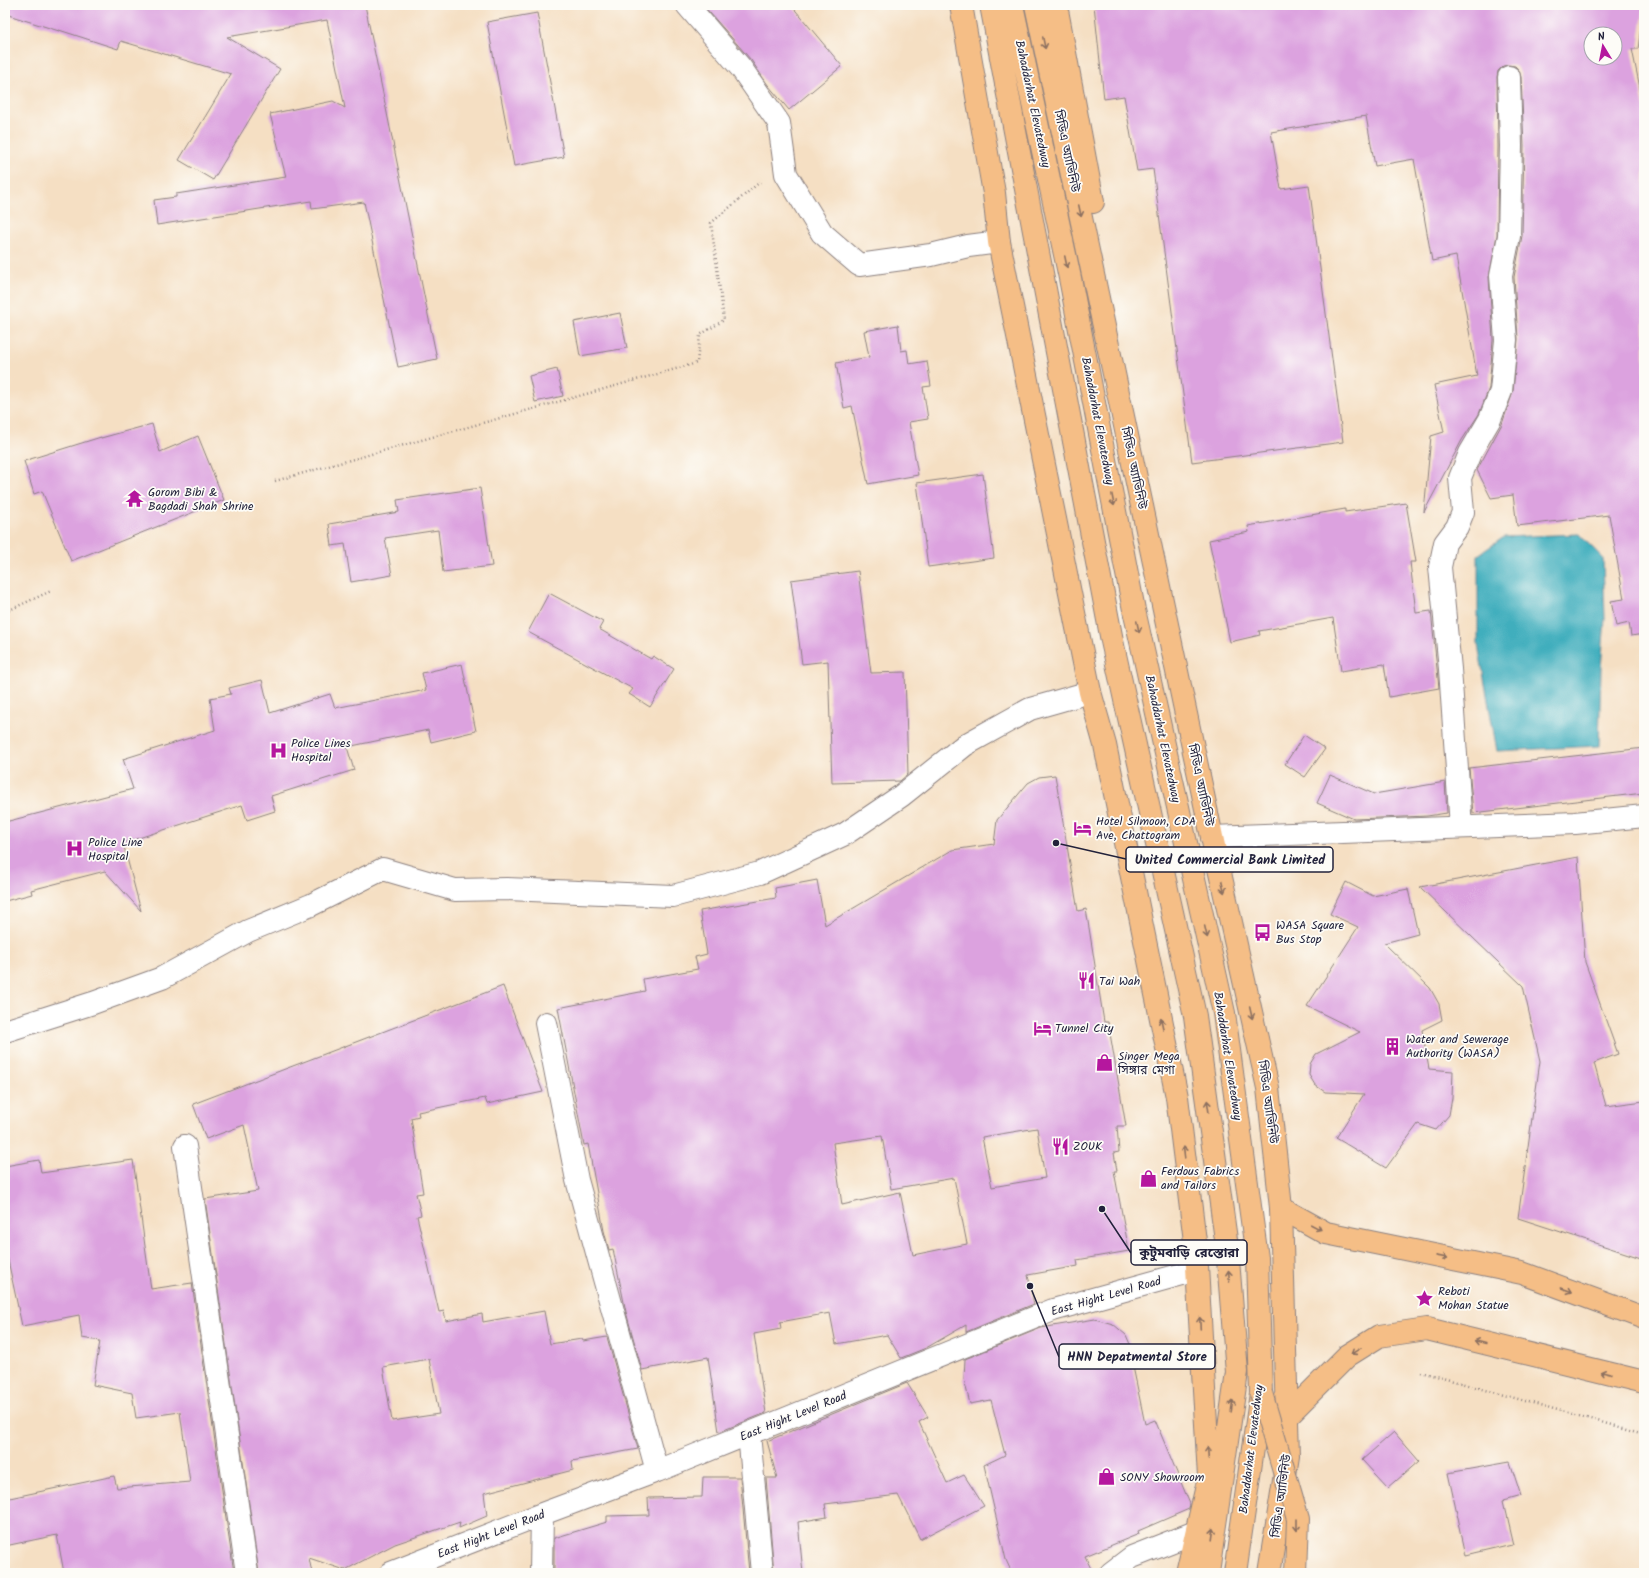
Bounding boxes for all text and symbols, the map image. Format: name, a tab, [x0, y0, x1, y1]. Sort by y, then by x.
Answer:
north arrow	[1583, 26, 1623, 66]
text: N	[1596, 28, 1606, 47]
one-way arrow	[1041, 36, 1049, 49]
street label: Bahaddarhat Elevatedway	[1010, 39, 1055, 170]
street label: সিডিএ অ্যাভিনিউ	[1048, 107, 1085, 194]
one-way arrow	[1076, 205, 1084, 218]
one-way arrow	[1063, 255, 1071, 268]
street label: Bahaddarhat Elevatedway	[1076, 356, 1119, 487]
street label: সিডিএ অ্যাভিনিউ	[1115, 424, 1152, 511]
place label: Gorom Bibi & Bagdadi Shah Shrine	[148, 483, 254, 516]
temple icon: Gorom Bibi & Bagdadi Shah Shrine	[125, 489, 145, 509]
one-way arrow	[1109, 493, 1117, 506]
one-way arrow	[1135, 620, 1143, 633]
street label: Bahaddarhat Elevatedway	[1140, 674, 1185, 805]
place label: Police Lines Hospital	[291, 734, 351, 767]
hospital icon: Police Lines Hospital	[268, 740, 288, 760]
street label: সিডিএ অ্যাভিনিউ	[1182, 741, 1219, 828]
place label: Hotel Silmoon, CDA Ave, Chattogram	[1096, 812, 1196, 845]
hotel icon: Hotel Silmoon, CDA Ave, Chattogram	[1073, 818, 1093, 838]
place label: Police Line Hospital	[88, 833, 143, 866]
hospital icon: Police Line Hospital	[65, 839, 85, 859]
callout: United Commercial Bank Limited	[1126, 847, 1333, 872]
text: United Commercial Bank Limited	[1135, 850, 1326, 871]
one-way arrow	[1219, 880, 1227, 893]
place label: WASA Square Bus Stop	[1276, 916, 1345, 949]
bus stop icon: WASA Square Bus Stop	[1253, 922, 1273, 942]
one-way arrow	[1202, 925, 1210, 938]
restaurant icon: Tai Wah	[1076, 971, 1096, 991]
place label: Tai Wah	[1099, 972, 1140, 991]
street label: Bahaddarhat Elevatedway	[1208, 990, 1247, 1122]
one-way arrow	[1248, 1006, 1256, 1019]
one-way arrow	[1158, 1017, 1166, 1030]
hotel icon: Tunnel City	[1032, 1018, 1052, 1038]
place label: Tunnel City	[1055, 1019, 1114, 1038]
place label: Water and Sewerage Authority (WASA)	[1406, 1030, 1509, 1063]
building icon: Water and Sewerage Authority (WASA)	[1383, 1036, 1403, 1056]
place label: Singer Mega সিঙ্গার মেগা	[1117, 1047, 1180, 1080]
shop icon: Singer Mega সিঙ্গার মেগা	[1095, 1053, 1115, 1073]
street label: সিডিএ অ্যাভিনিউ	[1252, 1058, 1283, 1145]
one-way arrow	[1204, 1100, 1211, 1113]
restaurant icon: ZOUK	[1050, 1136, 1070, 1156]
place label: ZOUK	[1073, 1137, 1103, 1156]
one-way arrow	[1180, 1146, 1188, 1159]
place label: Ferdous Fabrics and Tailors	[1161, 1162, 1239, 1195]
shop icon: Ferdous Fabrics and Tailors	[1138, 1168, 1158, 1188]
one-way arrow	[1309, 1223, 1321, 1231]
callout: কুটুমবাড়ি রেস্তোরা	[1131, 1240, 1247, 1265]
text: কুটুমবাড়ি রেস্তোরা	[1138, 1243, 1239, 1264]
one-way arrow	[1435, 1253, 1448, 1261]
one-way arrow	[1226, 1270, 1233, 1283]
street label: East Hight Level Road	[1049, 1271, 1164, 1321]
place label: Reboti Mohan Statue	[1438, 1282, 1509, 1315]
one-way arrow	[1560, 1286, 1572, 1294]
place icon: Reboti Mohan Statue	[1415, 1288, 1435, 1308]
one-way arrow	[1197, 1317, 1204, 1330]
one-way arrow	[1474, 1338, 1487, 1345]
callout: HNN Depatmental Store	[1059, 1344, 1215, 1369]
text: HNN Depatmental Store	[1067, 1347, 1207, 1368]
one-way arrow	[1351, 1347, 1362, 1355]
one-way arrow	[1600, 1368, 1613, 1376]
street label: Bahaddarhat Elevatedway	[1234, 1383, 1269, 1515]
street label: East Hight Level Road	[737, 1386, 850, 1447]
one-way arrow	[1228, 1400, 1236, 1413]
one-way arrow	[1204, 1447, 1211, 1460]
street label: সিডিএ অ্যাভিনিউ	[1266, 1453, 1297, 1540]
shop icon: SONY Showroom	[1097, 1467, 1117, 1487]
place label: SONY Showroom	[1120, 1468, 1205, 1487]
street label: East Hight Level Road	[435, 1505, 549, 1564]
one-way arrow	[1293, 1518, 1301, 1531]
one-way arrow	[1209, 1528, 1217, 1541]

